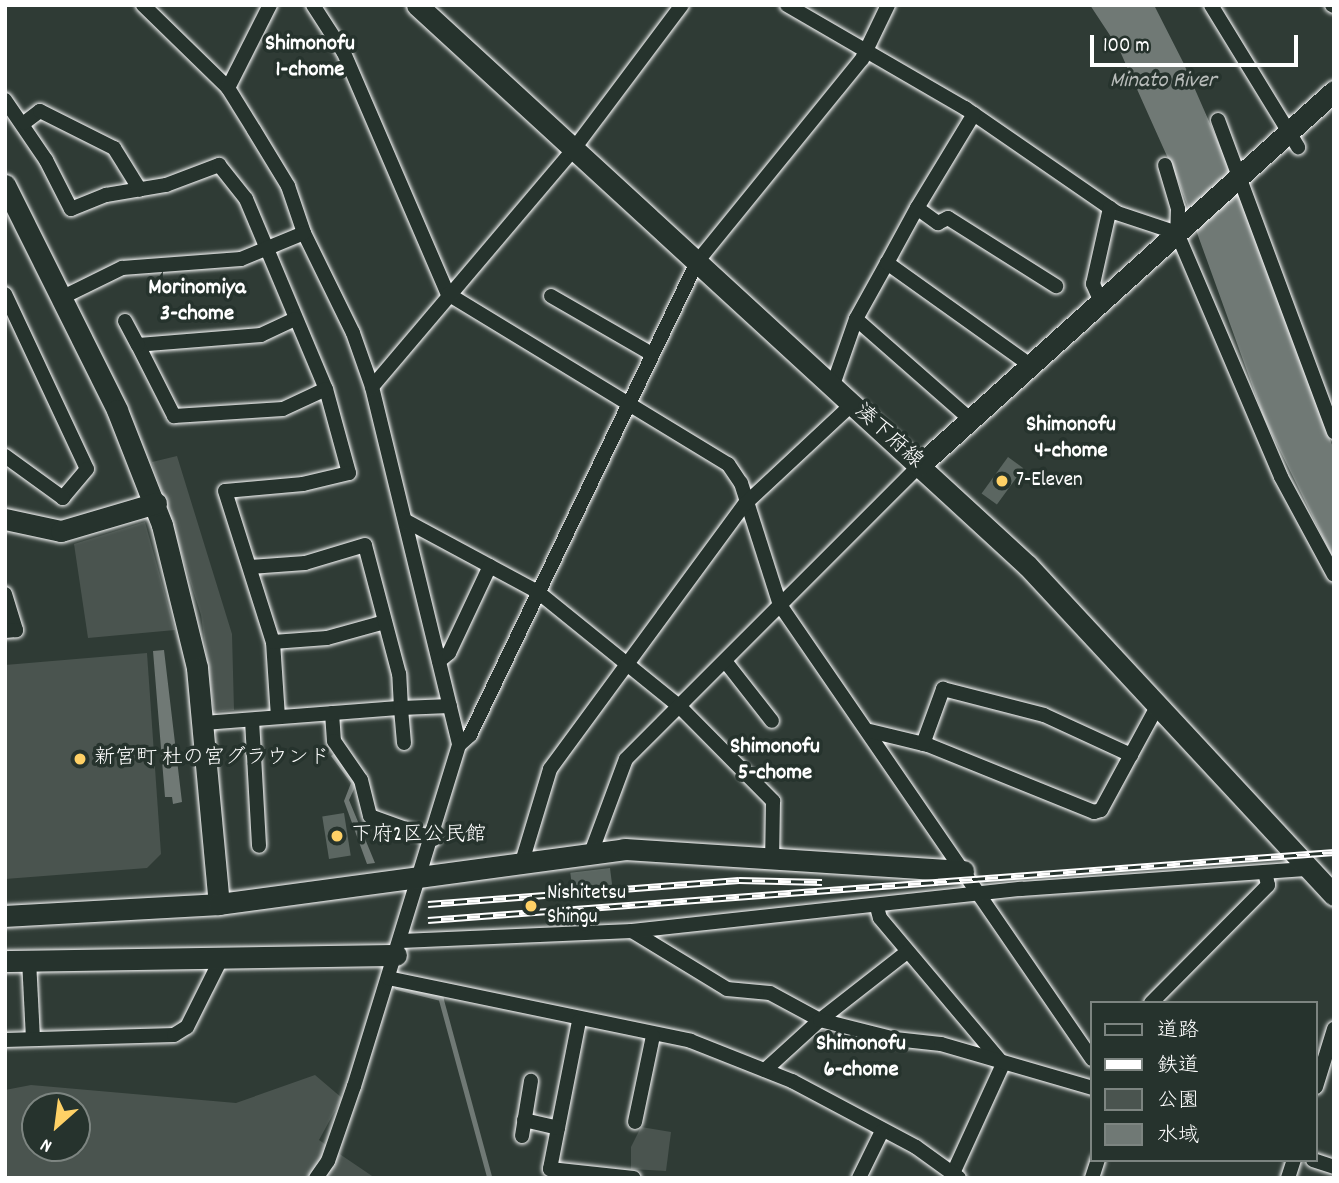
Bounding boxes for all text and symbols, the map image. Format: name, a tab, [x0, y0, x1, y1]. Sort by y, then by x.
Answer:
scale bar	[1094, 21, 1302, 65]
district label: Shimonofu 1-chome	[265, 31, 355, 85]
text: 100 m	[1103, 32, 1150, 62]
water label: Minato River	[1110, 68, 1216, 96]
district label: Morinomiya 3-chome	[148, 275, 246, 329]
street label: 湊下府線	[848, 400, 928, 474]
district label: Shimonofu 4-chome	[1026, 412, 1116, 466]
place label: 7-Eleven	[1016, 468, 1083, 494]
marker: 7-Eleven	[994, 473, 1010, 489]
district label: Shimonofu 5-chome	[730, 734, 820, 788]
place label: 新宮町 杜の宮グラウンド	[94, 746, 330, 772]
marker: 新宮町 杜の宮グラウンド	[72, 751, 88, 767]
place label: 下府2区公民館	[351, 823, 486, 849]
marker: 下府2区公民館	[329, 828, 345, 844]
place label: Nishitetsu Shingu	[547, 881, 626, 931]
marker: Nishitetsu Shingu	[521, 896, 541, 916]
legend	[1090, 1001, 1318, 1162]
text: 道路	[1157, 1017, 1199, 1047]
district label: Shimonofu 6-chome	[816, 1031, 906, 1085]
text: 鉄道	[1157, 1052, 1199, 1082]
text: 公園	[1157, 1087, 1199, 1117]
north arrow	[21, 1092, 91, 1162]
text: 水域	[1157, 1122, 1199, 1152]
text: N	[36, 1130, 57, 1158]

